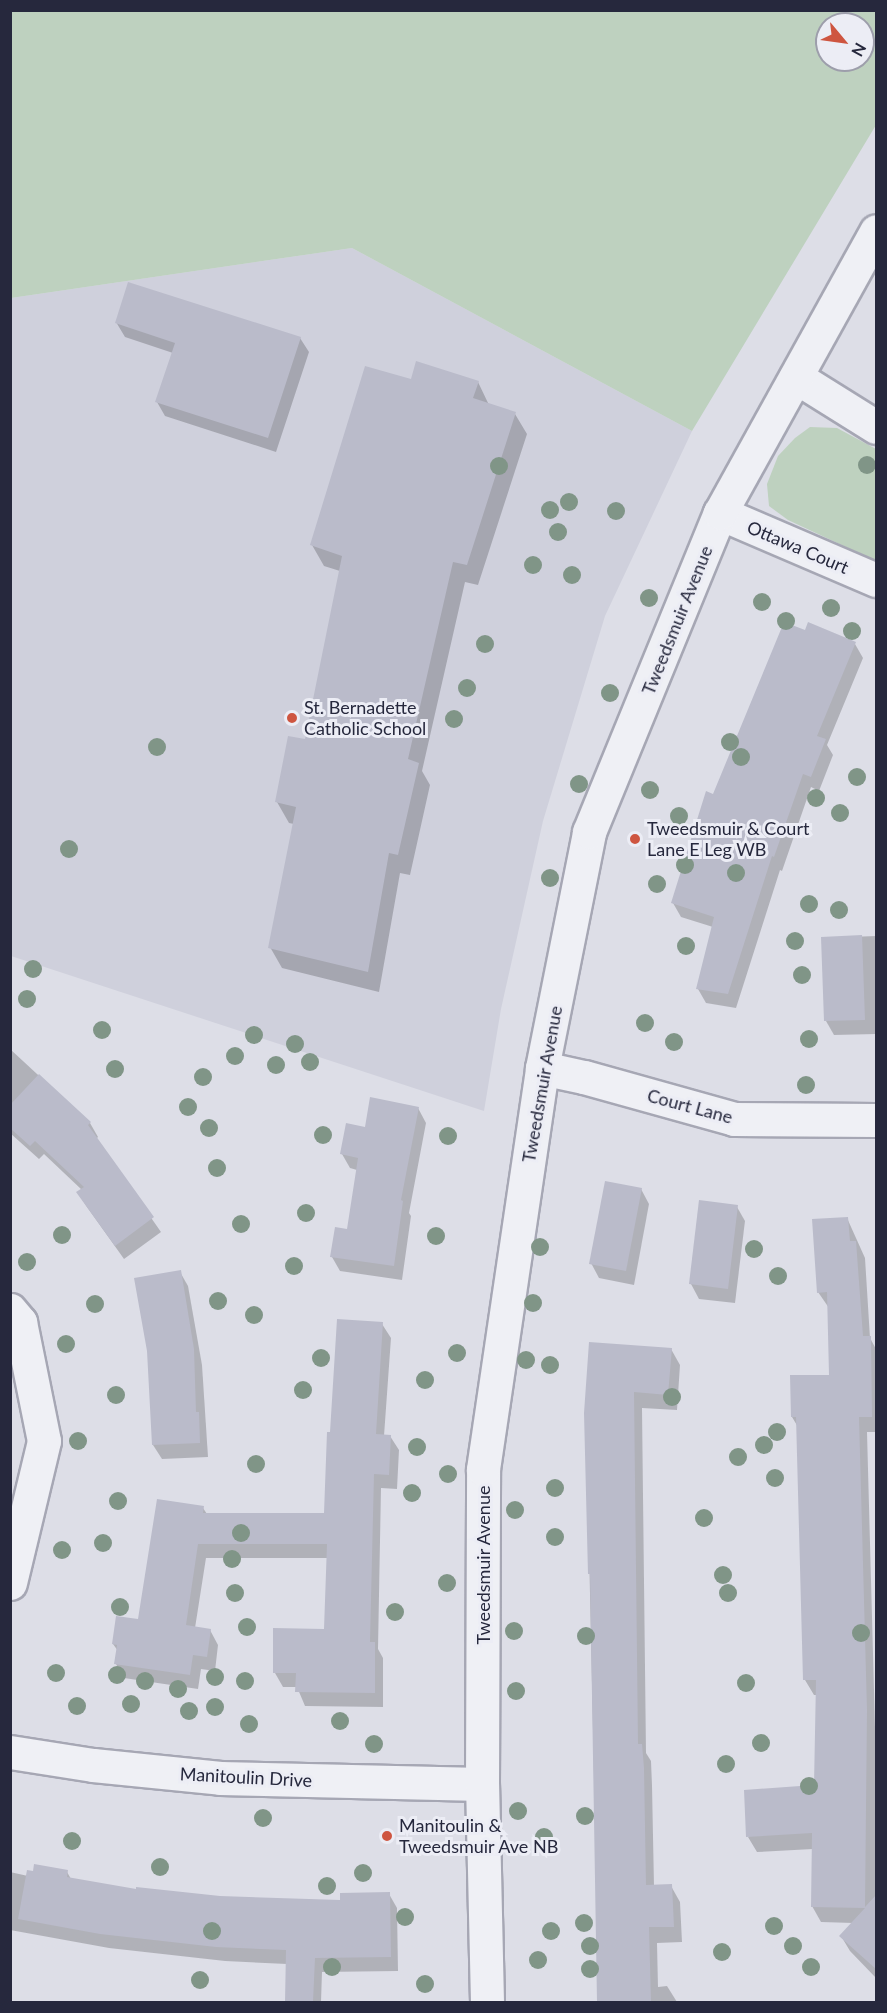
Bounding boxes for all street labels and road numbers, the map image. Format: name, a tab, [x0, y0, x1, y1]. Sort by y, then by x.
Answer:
street label: Ottawa Court	[744, 516, 852, 578]
street label: Tweedsmuir Avenue	[637, 542, 717, 698]
street label: Tweedsmuir Avenue	[517, 1003, 567, 1165]
street label: Court Lane	[645, 1084, 735, 1128]
street label: Tweedsmuir Avenue	[472, 1485, 494, 1645]
street label: Manitoulin Drive	[179, 1763, 313, 1791]

